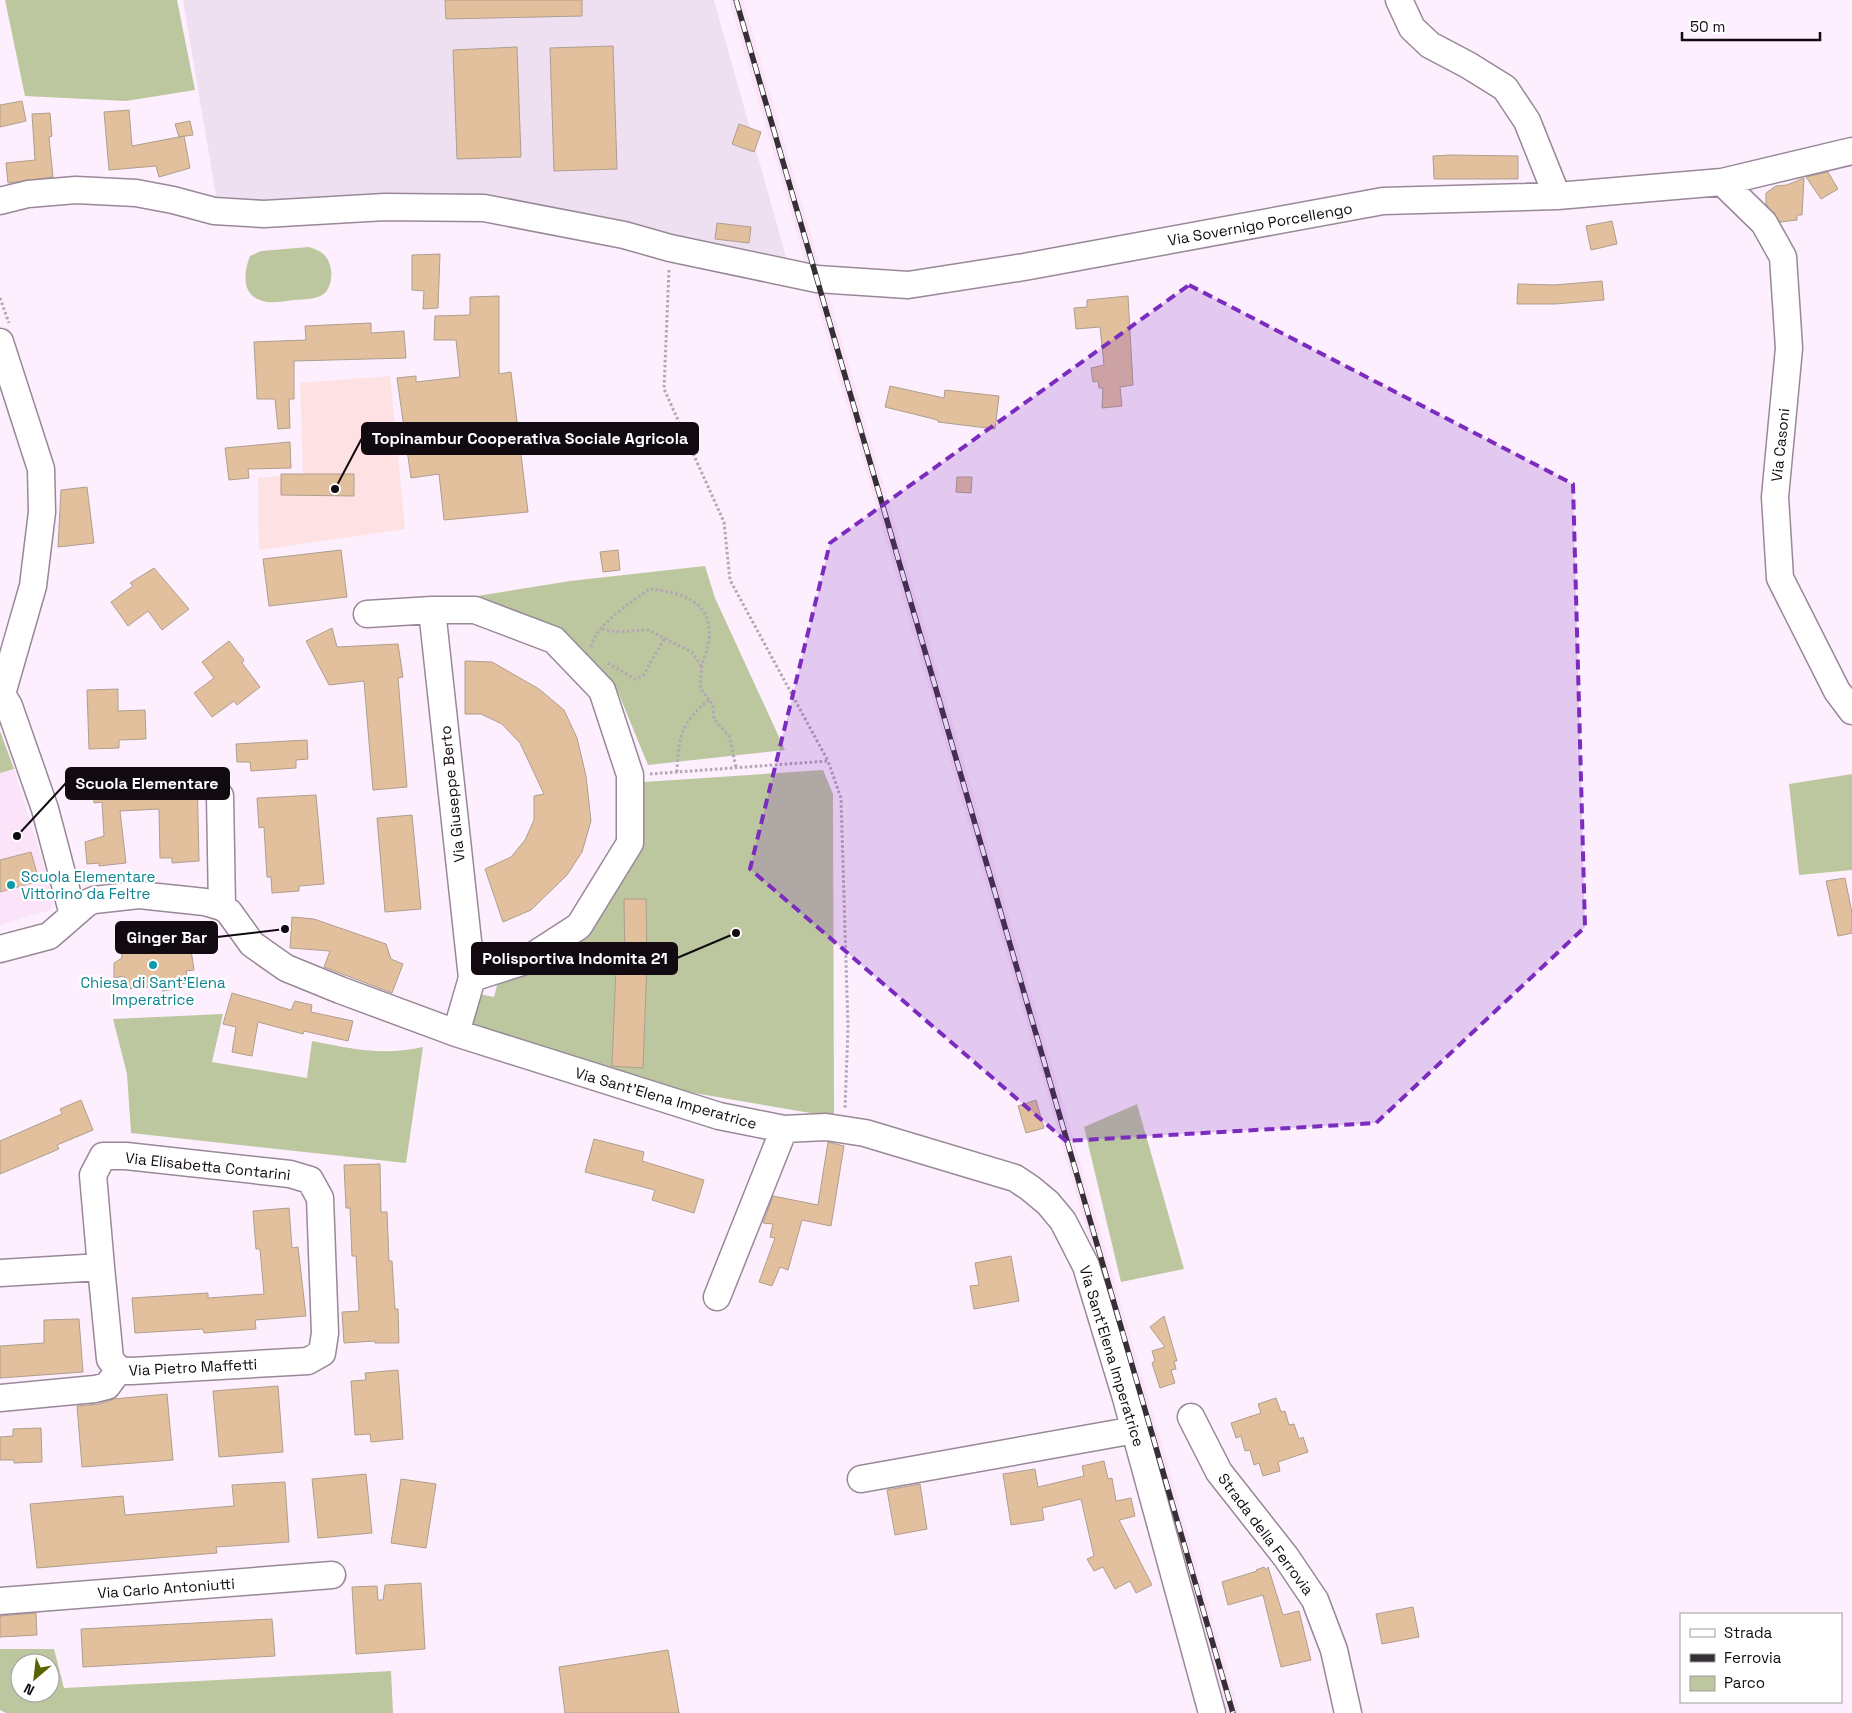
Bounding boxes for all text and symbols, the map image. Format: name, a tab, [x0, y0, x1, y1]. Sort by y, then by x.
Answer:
scale bar	[1682, 10, 1820, 42]
text: 50 m	[1690, 17, 1725, 36]
street label: Via Sovernigo Porcellengo	[1166, 198, 1354, 250]
street label: Via Casoni	[1767, 407, 1793, 483]
callout: Topinambur Cooperativa Sociale Agricola	[362, 423, 698, 454]
text: Topinambur Cooperativa Sociale Agricola	[372, 428, 688, 449]
street label: Via Giuseppe Berto	[435, 725, 469, 863]
callout: Scuola Elementare	[66, 768, 229, 799]
text: Scuola Elementare	[76, 773, 219, 794]
place label: Scuola Elementare Vittorino da Feltre	[21, 867, 155, 903]
marker: Scuola Elementare Vittorino da Feltre	[5, 879, 17, 891]
callout: Ginger Bar	[116, 922, 217, 953]
text: Ginger Bar	[127, 927, 207, 948]
callout: Polisportiva Indomita 21	[472, 943, 677, 974]
text: Polisportiva Indomita 21	[482, 948, 668, 969]
marker: Chiesa di Sant'Elena Imperatrice	[147, 959, 159, 971]
place label: Chiesa di Sant'Elena Imperatrice	[80, 973, 226, 1009]
street label: Via Sant'Elena Imperatrice	[573, 1063, 759, 1133]
street label: Via Elisabetta Contarini	[124, 1148, 292, 1184]
street label: Via Sant'Elena Imperatrice	[1075, 1263, 1149, 1449]
street label: Via Pietro Maffetti	[128, 1354, 258, 1380]
street label: Strada della Ferrovia	[1214, 1469, 1318, 1599]
street label: Via Carlo Antoniutti	[97, 1574, 235, 1602]
legend	[1680, 1613, 1842, 1703]
text: Strada	[1724, 1623, 1773, 1642]
text: Ferrovia	[1724, 1648, 1782, 1667]
north arrow	[10, 1653, 60, 1703]
text: Parco	[1724, 1673, 1765, 1692]
text: N	[21, 1679, 37, 1700]

